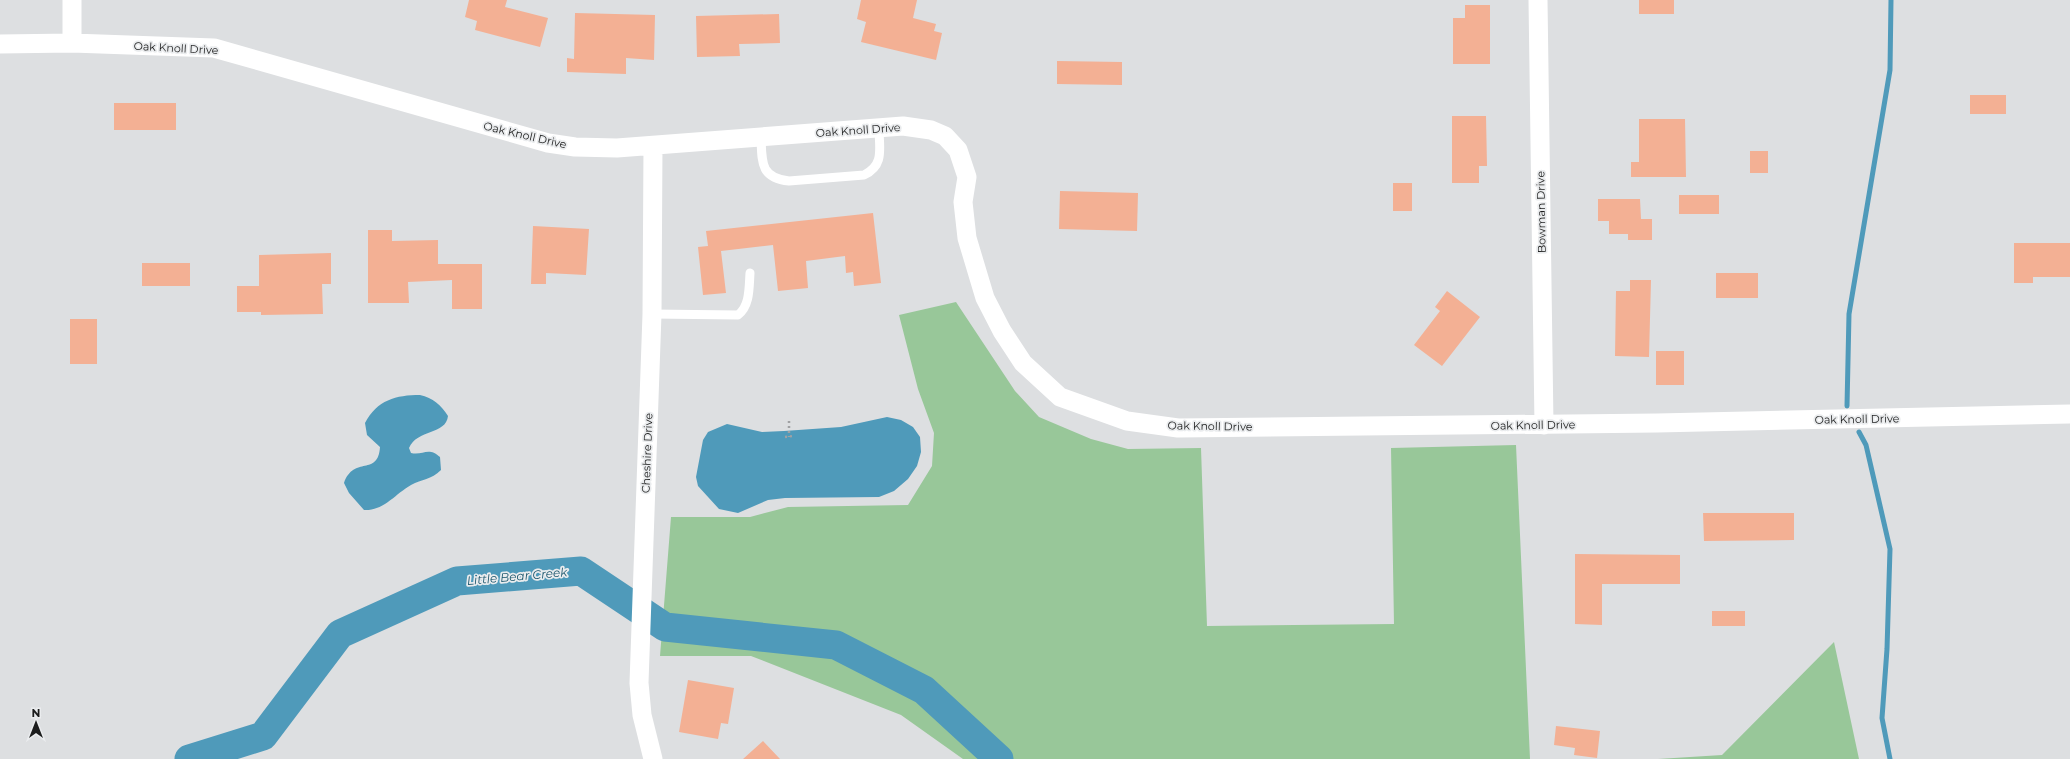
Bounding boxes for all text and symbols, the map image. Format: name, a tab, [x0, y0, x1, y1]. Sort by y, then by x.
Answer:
street label: Oak Knoll Drive	[133, 39, 219, 57]
street label: Oak Knoll Drive	[482, 119, 568, 151]
street label: Oak Knoll Drive	[815, 120, 901, 140]
street label: Bowman Drive	[1533, 171, 1549, 253]
street label: Oak Knoll Drive	[1814, 411, 1900, 427]
street label: Cheshire Drive	[639, 412, 655, 493]
street label: Oak Knoll Drive	[1490, 417, 1576, 433]
street label: Oak Knoll Drive	[1167, 418, 1253, 434]
water label: Little Bear Creek	[466, 564, 569, 588]
north arrow	[16, 703, 56, 743]
text: N	[32, 706, 40, 720]

